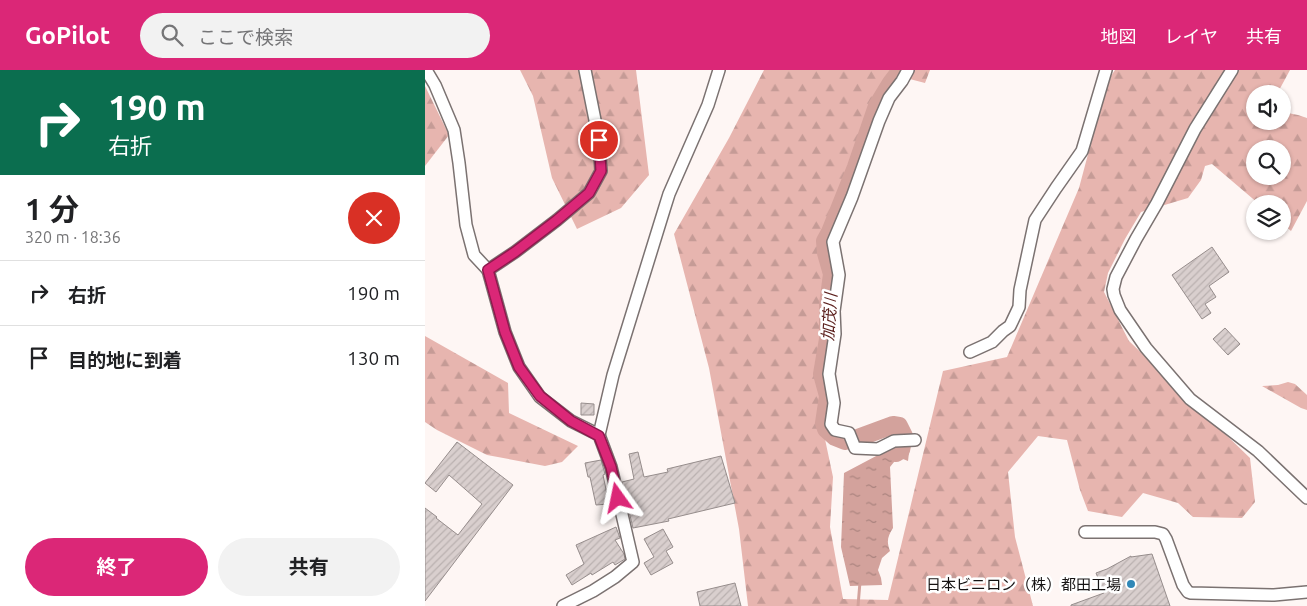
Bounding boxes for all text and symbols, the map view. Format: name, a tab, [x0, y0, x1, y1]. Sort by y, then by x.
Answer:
search box	[140, 13, 490, 58]
icon: search	[158, 21, 186, 49]
text: GoPilot	[25, 22, 110, 49]
text: ここで検索	[198, 26, 293, 48]
text: 地図	[1101, 26, 1137, 46]
text: レイヤ	[1165, 26, 1218, 46]
text: 共有	[1246, 26, 1282, 46]
map controls	[1246, 85, 1291, 240]
button: sound	[1246, 85, 1291, 130]
text: 190 m	[108, 87, 206, 127]
icon: right	[25, 90, 90, 155]
pin	[578, 119, 620, 161]
icon: arrive	[585, 126, 613, 154]
text: 右折	[108, 133, 152, 158]
button: search	[1246, 140, 1291, 185]
text: 1 分	[25, 192, 79, 226]
button: close	[348, 192, 400, 244]
button: layers	[1246, 195, 1291, 240]
text: 320 m · 18:36	[25, 228, 121, 246]
icon: right	[25, 279, 53, 307]
text: 190 m	[347, 282, 400, 304]
text: 右折	[68, 284, 106, 306]
water label: 加茂川	[818, 290, 840, 342]
icon: arrive	[25, 344, 53, 372]
text: 130 m	[347, 347, 400, 369]
text: 目的地に到着	[68, 349, 182, 371]
position arrow	[591, 471, 643, 523]
button: 終了	[25, 538, 208, 596]
button: 共有	[218, 538, 400, 596]
place label: 日本ビニロン（株）都田工場	[926, 576, 1121, 593]
marker: 日本ビニロン（株）都田工場	[1125, 578, 1137, 590]

